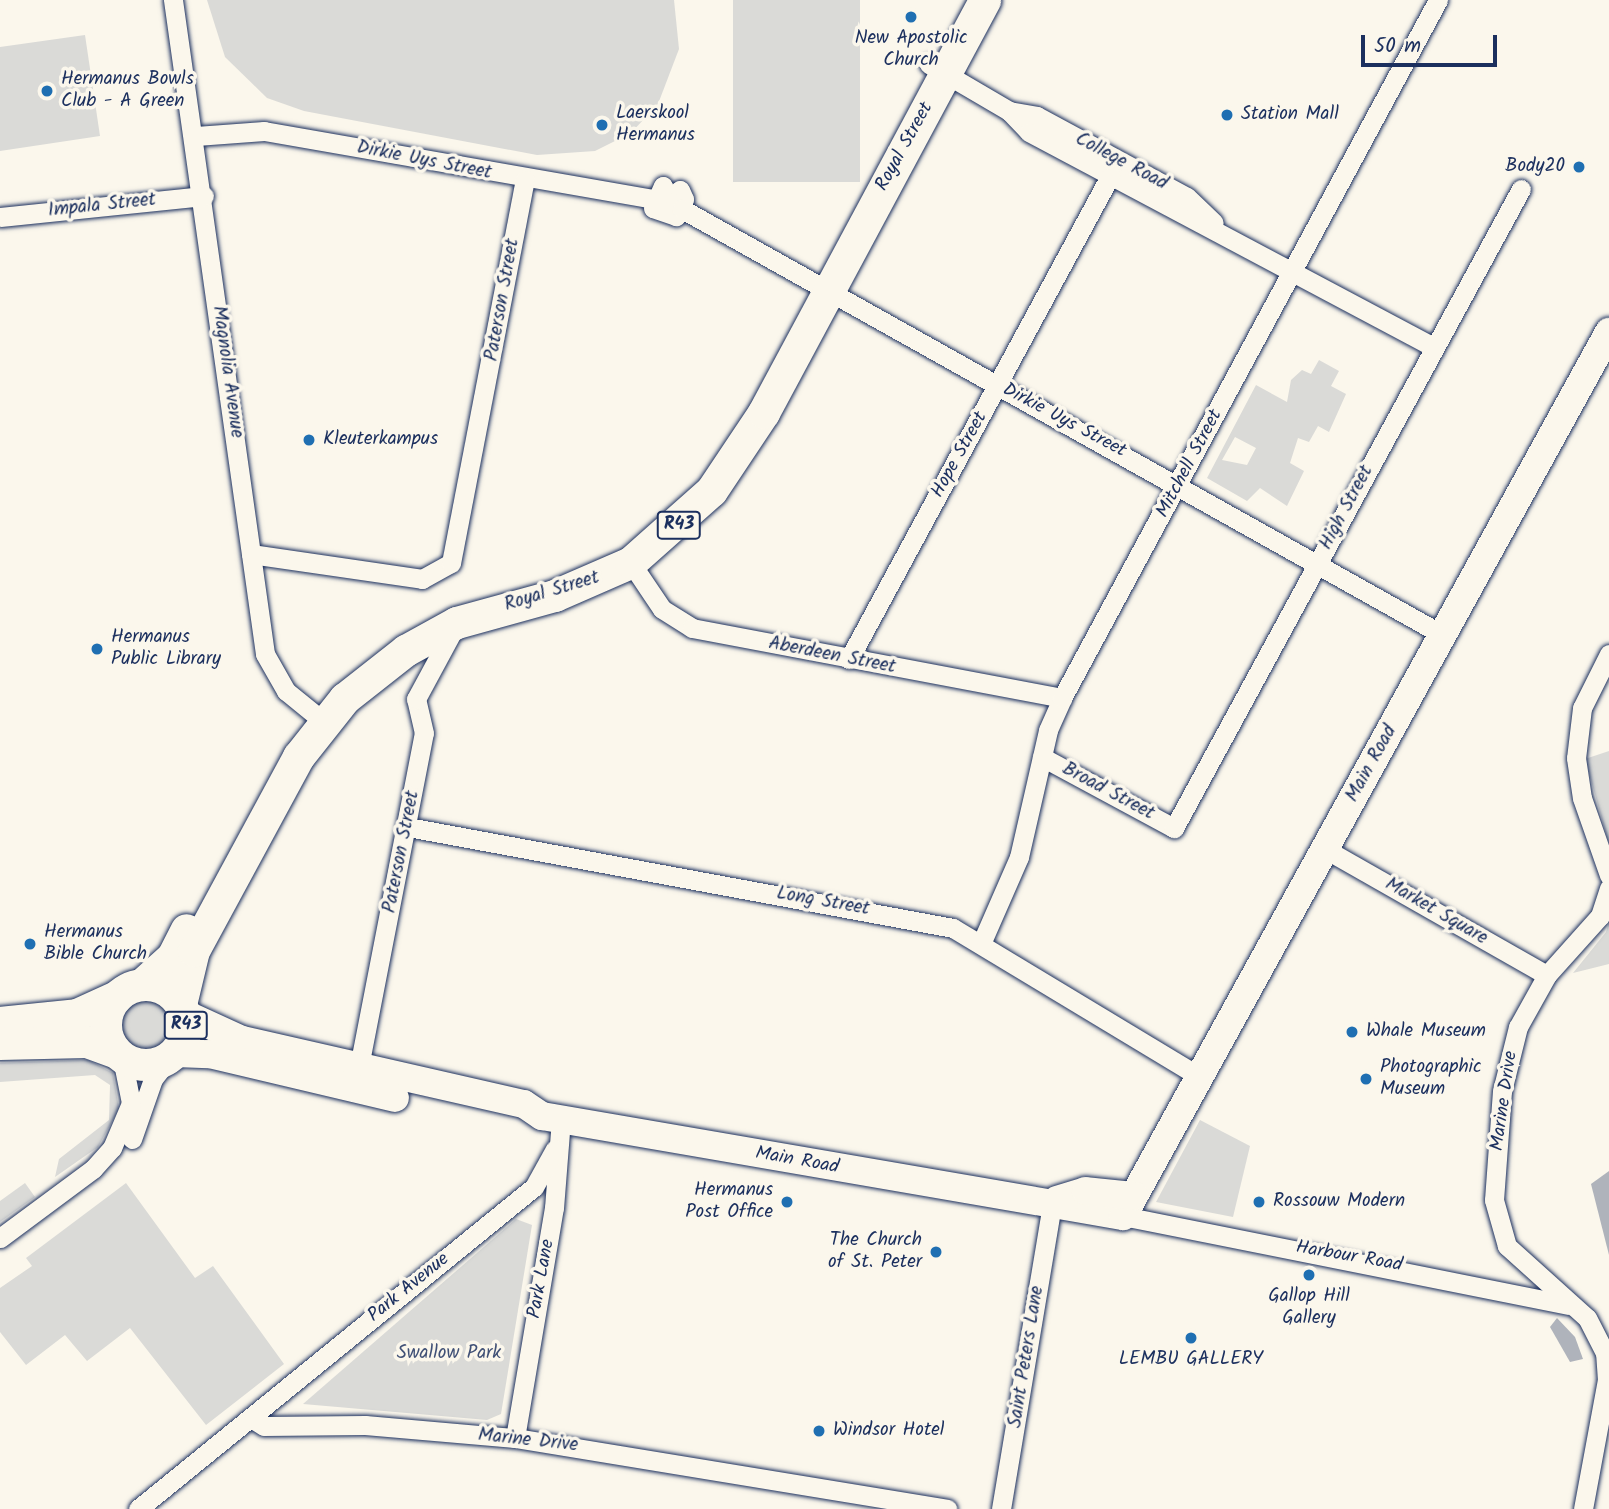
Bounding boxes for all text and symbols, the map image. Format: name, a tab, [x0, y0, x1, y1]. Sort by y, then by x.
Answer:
marker: New Apostolic Church	[903, 9, 919, 25]
scale bar	[1364, 21, 1500, 65]
place label: New Apostolic Church	[855, 28, 967, 72]
text: 50 m	[1374, 30, 1421, 63]
place label: Hermanus Bowls Club - A Green	[61, 69, 194, 113]
marker: Hermanus Bowls Club - A Green	[39, 83, 55, 99]
street label: Royal Street	[871, 99, 939, 195]
place label: Laerskool Hermanus	[616, 103, 695, 147]
place label: Station Mall	[1241, 104, 1339, 126]
marker: Station Mall	[1219, 107, 1235, 123]
marker: Laerskool Hermanus	[594, 117, 610, 133]
street label: College Road	[1071, 128, 1171, 196]
street label: Dirkie Uys Street	[355, 137, 493, 185]
place label: Body20	[1505, 156, 1565, 178]
marker: Body20	[1571, 159, 1587, 175]
street label: Impala Street	[47, 189, 157, 223]
street label: Paterson Street	[481, 237, 525, 363]
street label: Magnolia Avenue	[206, 304, 248, 440]
street label: Dirkie Uys Street	[998, 379, 1130, 463]
street label: Mitchell Street	[1152, 406, 1228, 522]
street label: Hope Street	[927, 408, 993, 502]
place label: Kleuterkampus	[323, 429, 438, 451]
marker: Kleuterkampus	[301, 432, 317, 448]
street label: High Street	[1315, 462, 1379, 554]
road number: R43	[656, 510, 702, 540]
street label: Royal Street	[502, 567, 602, 617]
place label: Hermanus Public Library	[111, 627, 221, 671]
street label: Aberdeen Street	[767, 633, 897, 679]
marker: Hermanus Public Library	[89, 641, 105, 657]
street label: Main Road	[1342, 722, 1402, 806]
street label: Broad Street	[1058, 758, 1158, 826]
street label: Paterson Street	[379, 789, 425, 915]
street label: Market Square	[1381, 873, 1491, 951]
street label: Long Street	[775, 883, 871, 921]
place label: Hermanus Bible Church	[44, 922, 147, 966]
marker: Hermanus Bible Church	[22, 936, 38, 952]
road number: R43	[163, 1010, 209, 1040]
place label: Whale Museum	[1366, 1021, 1486, 1043]
marker: Whale Museum	[1344, 1024, 1360, 1040]
street label: Marine Drive	[1487, 1050, 1523, 1152]
place label: Photographic Museum	[1380, 1057, 1482, 1101]
marker: Photographic Museum	[1358, 1071, 1374, 1087]
street label: Main Road	[754, 1142, 840, 1180]
place label: Hermanus Post Office	[685, 1180, 773, 1224]
place label: Rossouw Modern	[1273, 1191, 1405, 1213]
marker: Hermanus Post Office	[779, 1194, 795, 1210]
marker: Rossouw Modern	[1251, 1194, 1267, 1210]
place label: The Church of St. Peter	[828, 1230, 922, 1274]
street label: Harbour Road	[1294, 1236, 1404, 1278]
street label: Park Lane	[524, 1238, 560, 1320]
marker: The Church of St. Peter	[928, 1244, 944, 1260]
street label: Park Avenue	[364, 1248, 454, 1328]
marker: Gallop Hill Gallery	[1301, 1267, 1317, 1283]
street label: Saint Peters Lane	[1005, 1284, 1049, 1430]
place label: Gallop Hill Gallery	[1268, 1286, 1350, 1330]
marker: LEMBU GALLERY	[1183, 1330, 1199, 1346]
park label: Swallow Park	[397, 1343, 501, 1365]
place label: LEMBU GALLERY	[1119, 1349, 1263, 1371]
place label: Windsor Hotel	[833, 1420, 944, 1442]
marker: Windsor Hotel	[811, 1423, 827, 1439]
street label: Marine Drive	[477, 1424, 579, 1458]

